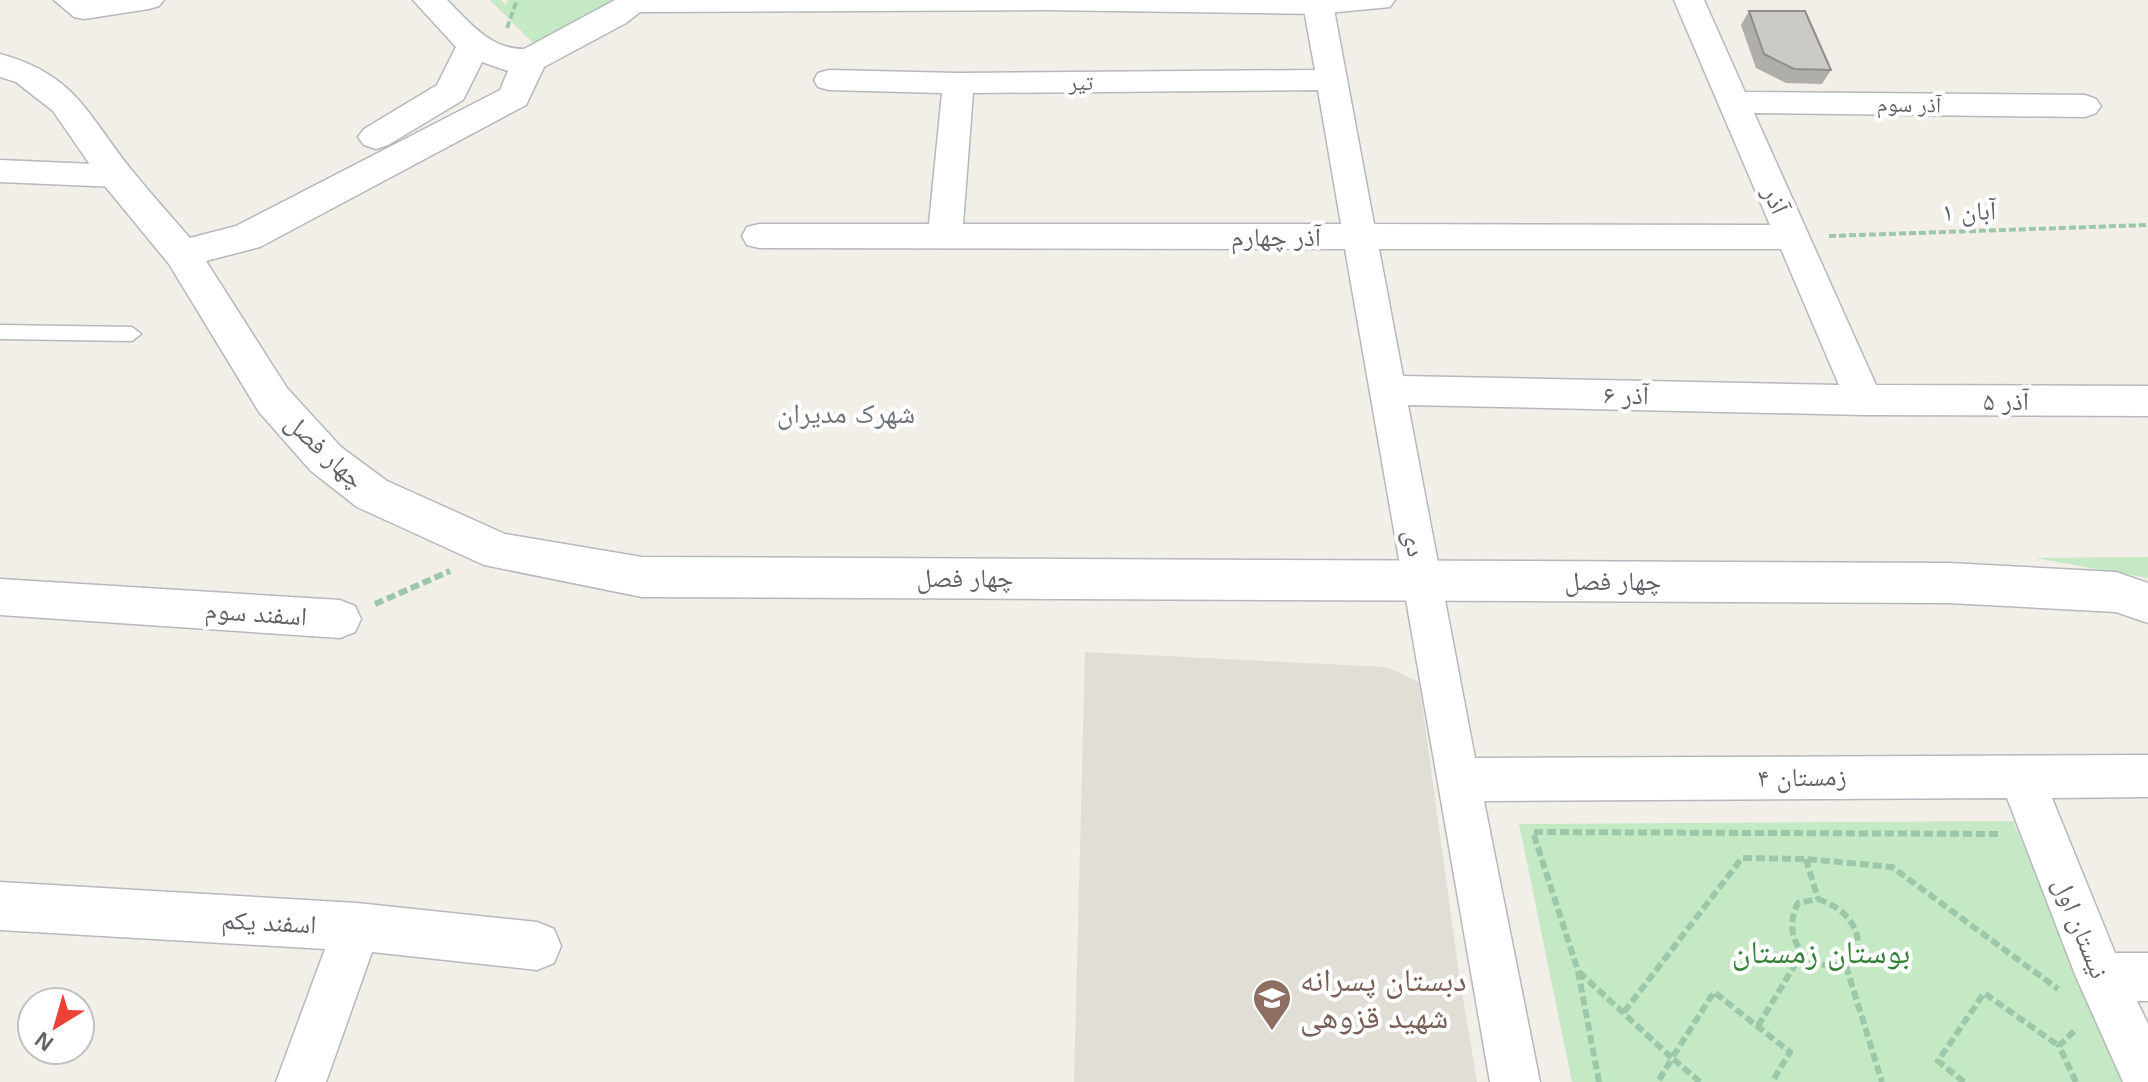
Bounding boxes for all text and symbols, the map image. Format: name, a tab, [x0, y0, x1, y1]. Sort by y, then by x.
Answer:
street label: تیر	[1068, 70, 1094, 95]
street label: آذر سوم	[1877, 91, 1942, 120]
street label: آذر	[1756, 181, 1796, 220]
street label: آبان ۱	[1941, 195, 1998, 228]
street label: آذر چهارم	[1231, 222, 1322, 255]
street label: آذر ۶	[1603, 380, 1651, 410]
street label: آذر ۵	[1983, 386, 2030, 416]
district label: شهرک مدیران	[777, 398, 915, 430]
street label: چهار فصل	[279, 407, 371, 496]
street label: دی	[1397, 527, 1432, 559]
street label: چهار فصل	[917, 563, 1013, 594]
street label: چهار فصل	[1565, 566, 1661, 597]
street label: اسفند سوم	[204, 594, 308, 635]
street label: زمستان ۴	[1757, 761, 1847, 794]
street label: نیستان اول	[2046, 873, 2115, 983]
street label: اسفند یکم	[221, 905, 317, 941]
park label: بوستان زمستان	[1732, 934, 1910, 971]
place label: دبستان پسرانه شهید قزوهی	[1300, 962, 1467, 1037]
school or university icon: دبستان پسرانه شهید قزوهی	[1251, 977, 1293, 1032]
north arrow	[16, 986, 96, 1066]
text: N	[30, 1027, 58, 1056]

